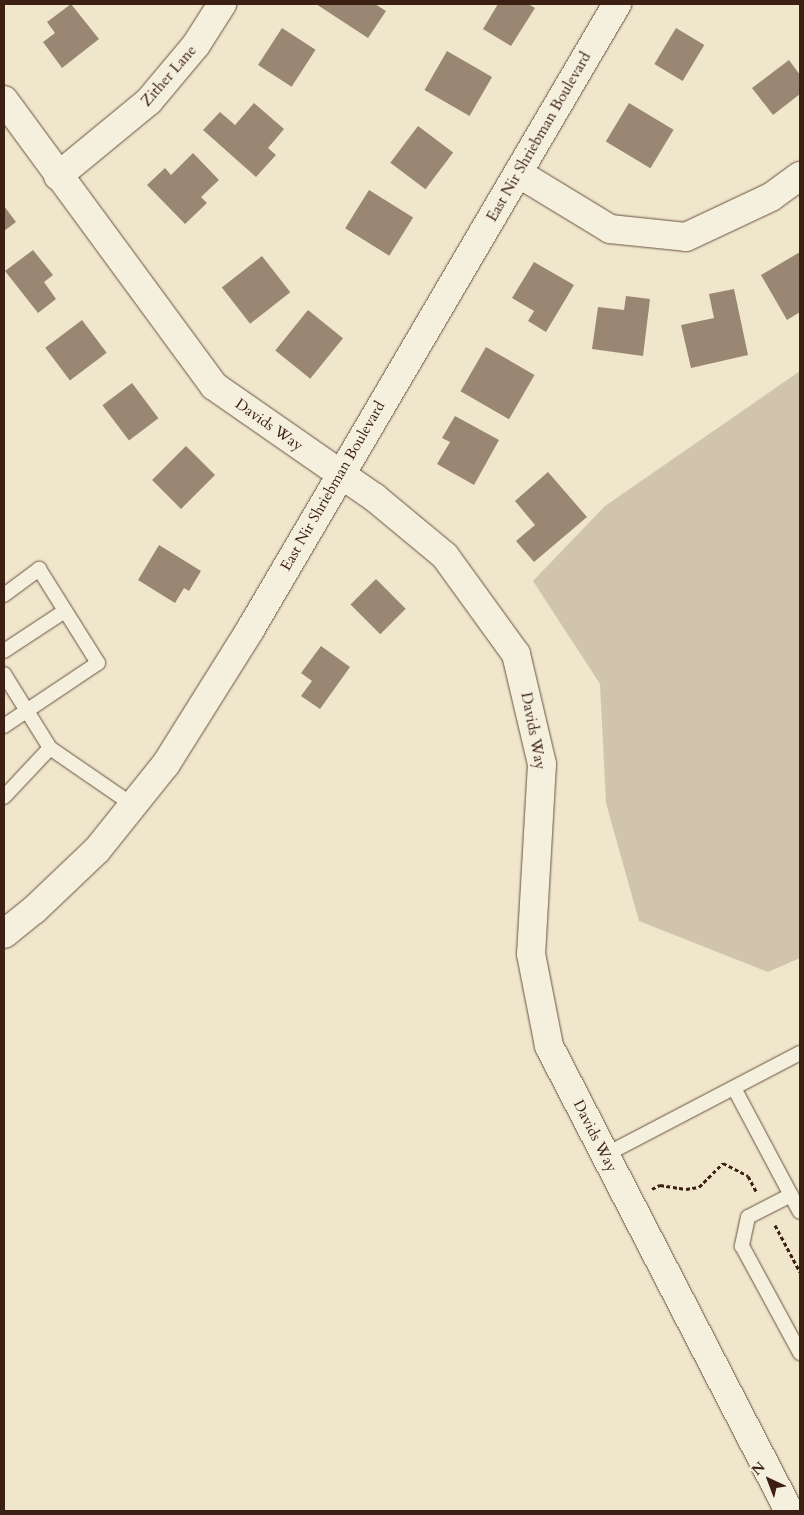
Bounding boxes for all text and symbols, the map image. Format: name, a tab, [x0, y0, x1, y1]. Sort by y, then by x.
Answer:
street label: Zither Lane	[138, 42, 200, 110]
street label: East Nir Shriebman Boulevard	[483, 49, 595, 225]
street label: Davids Way	[232, 395, 306, 455]
street label: East Nir Shriebman Boulevard	[277, 398, 389, 574]
street label: Davids Way	[517, 691, 549, 771]
street label: Davids Way	[569, 1097, 621, 1175]
north arrow	[744, 1455, 794, 1505]
text: N	[748, 1458, 769, 1480]

